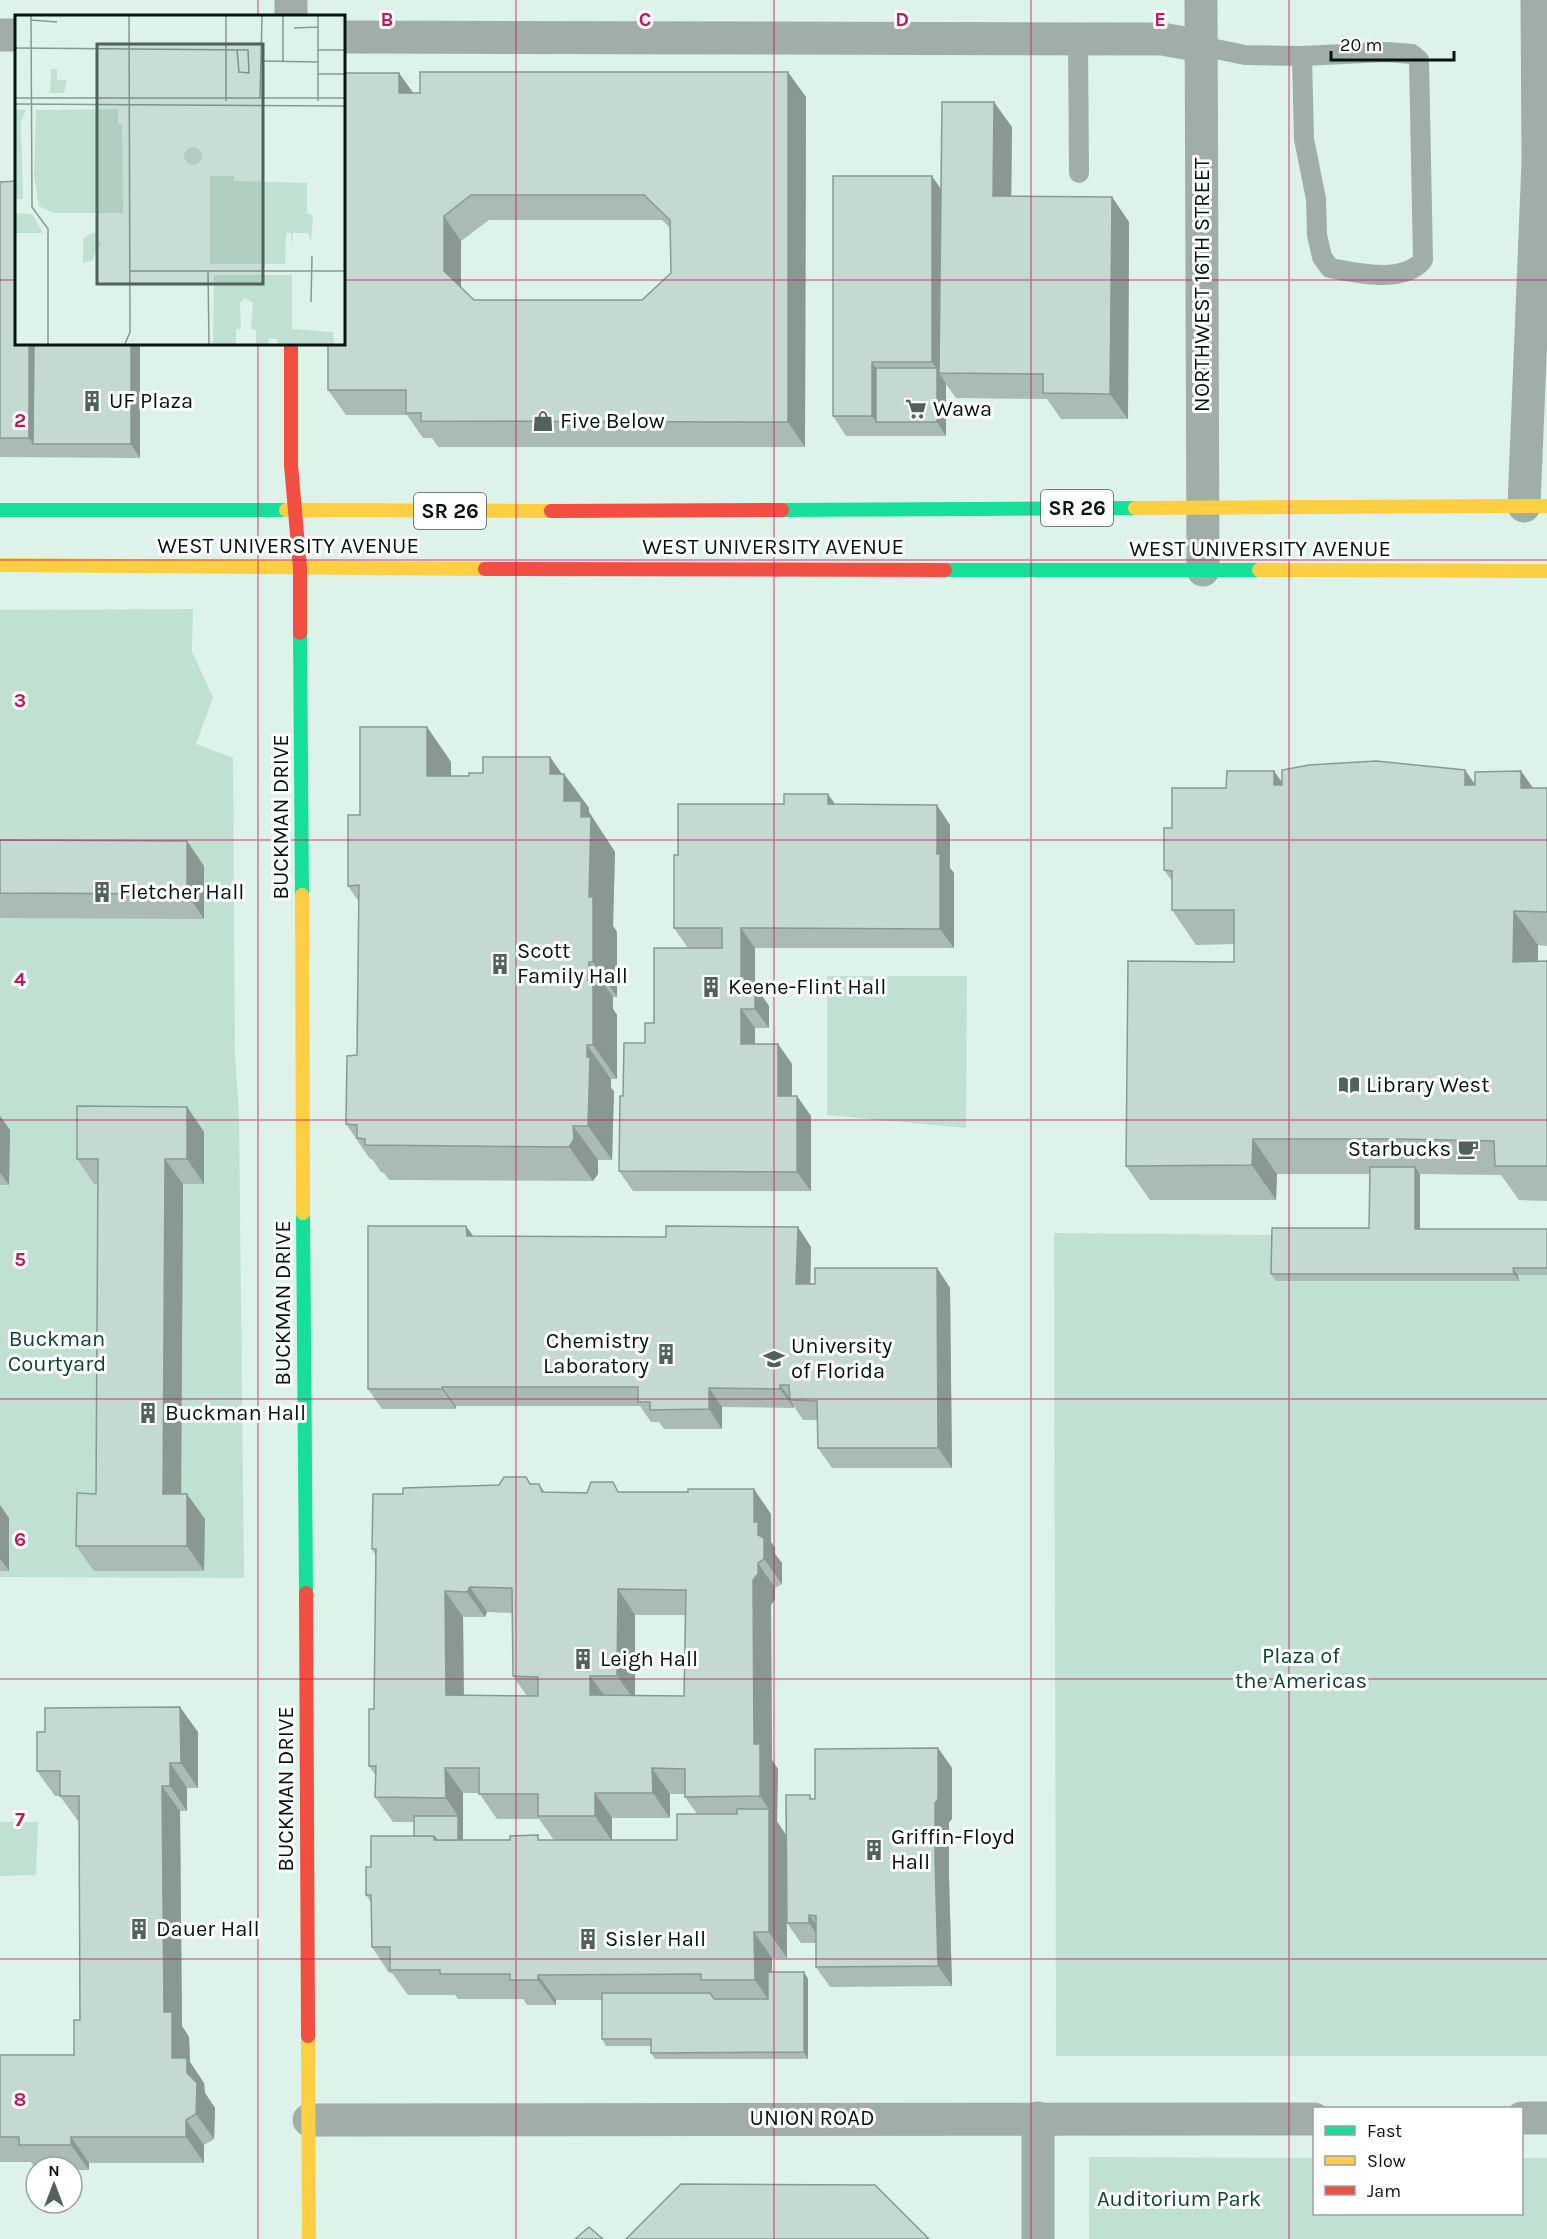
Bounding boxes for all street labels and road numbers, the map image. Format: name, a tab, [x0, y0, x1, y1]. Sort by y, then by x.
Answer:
street label: NORTHWEST 16TH STREET	[1189, 158, 1215, 412]
road number: SR 26	[1041, 490, 1113, 526]
road number: SR 26	[414, 493, 486, 529]
street label: WEST UNIVERSITY AVENUE	[157, 533, 419, 559]
street label: WEST UNIVERSITY AVENUE	[642, 534, 904, 560]
street label: WEST UNIVERSITY AVENUE	[1129, 536, 1391, 562]
street label: BUCKMAN DRIVE	[268, 734, 294, 900]
street label: BUCKMAN DRIVE	[270, 1220, 296, 1386]
street label: BUCKMAN DRIVE	[273, 1706, 299, 1872]
street label: UNION ROAD	[750, 2105, 874, 2131]

